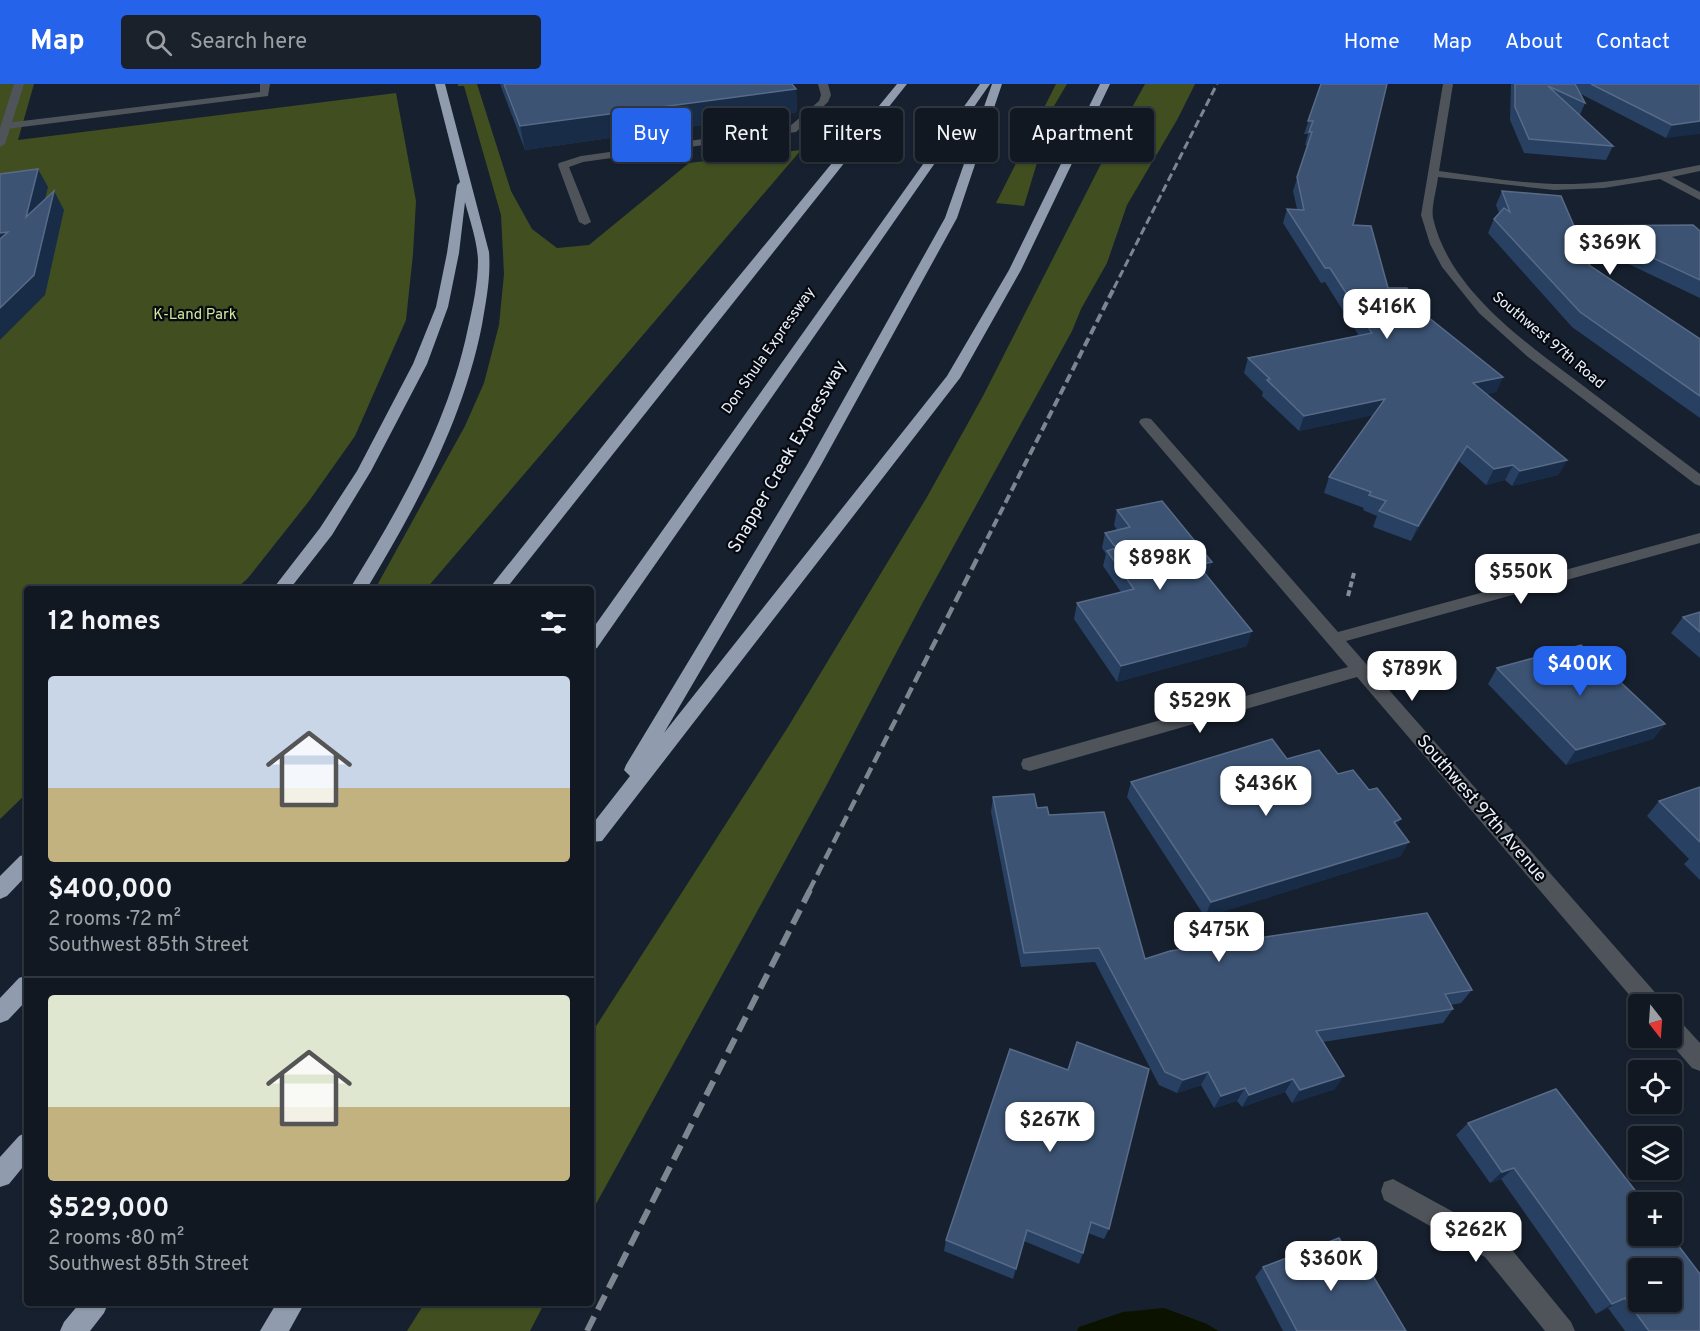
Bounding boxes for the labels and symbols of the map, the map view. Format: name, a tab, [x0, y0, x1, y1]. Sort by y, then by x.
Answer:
pin: $369K	[1568, 225, 1652, 276]
street label: Don Shula Expressway	[718, 284, 820, 418]
street label: Southwest 97th Road	[1488, 288, 1608, 394]
pin: $416K	[1345, 289, 1429, 340]
park label: K-Land Park	[153, 306, 237, 325]
street label: Snapper Creek Expressway	[723, 357, 853, 557]
pin: $898K	[1118, 540, 1202, 591]
pin: $550K	[1479, 554, 1563, 605]
pin: $400K	[1538, 646, 1622, 697]
pin: $789K	[1370, 651, 1454, 702]
pin: $529K	[1158, 683, 1242, 734]
street label: Southwest 97th Avenue	[1411, 731, 1551, 887]
pin: $436K	[1224, 766, 1308, 817]
pin: $475K	[1177, 912, 1261, 963]
north arrow	[1628, 994, 1682, 1048]
pin: $267K	[1008, 1102, 1092, 1153]
pin: $262K	[1434, 1212, 1518, 1263]
pin: $360K	[1289, 1241, 1373, 1292]

